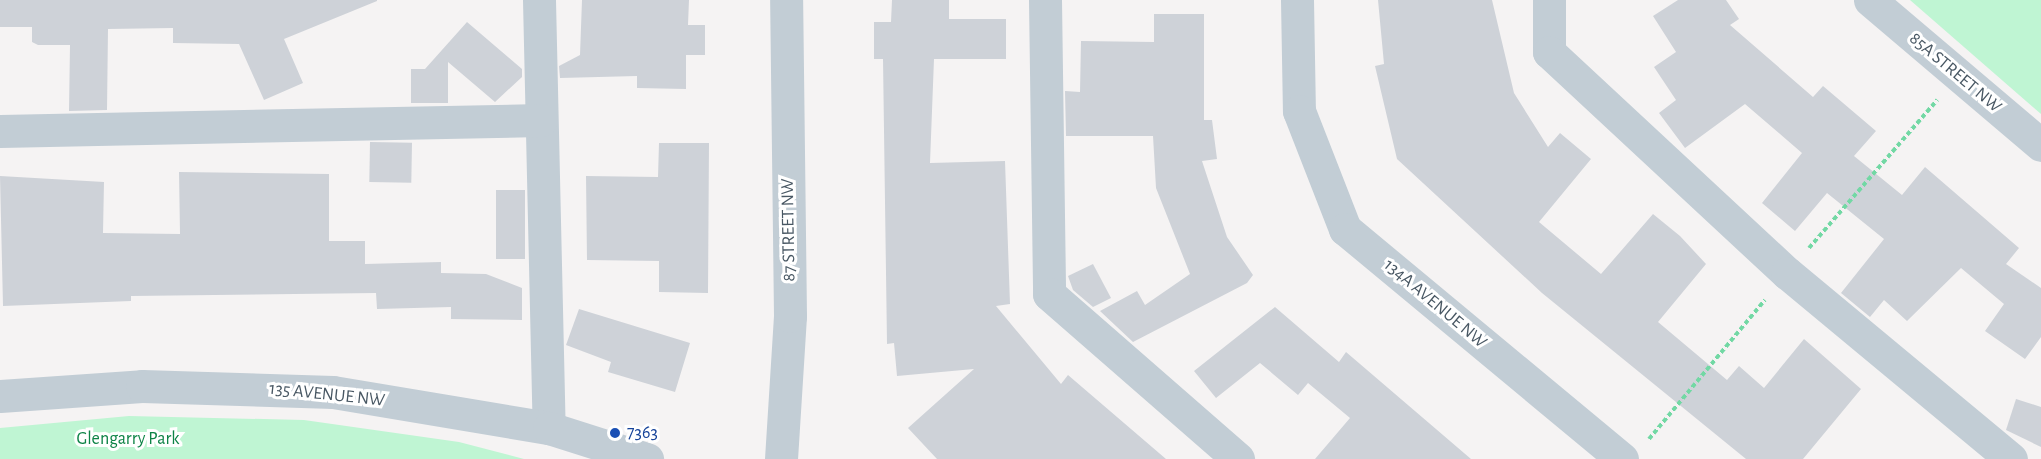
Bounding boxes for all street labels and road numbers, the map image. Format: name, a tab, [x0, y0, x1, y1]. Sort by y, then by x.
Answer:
street label: 85A STREET NW	[1905, 28, 2005, 118]
street label: 87 STREET NW	[777, 178, 801, 282]
street label: 134A AVENUE NW	[1379, 255, 1491, 353]
street label: 135 AVENUE NW	[268, 378, 386, 412]

